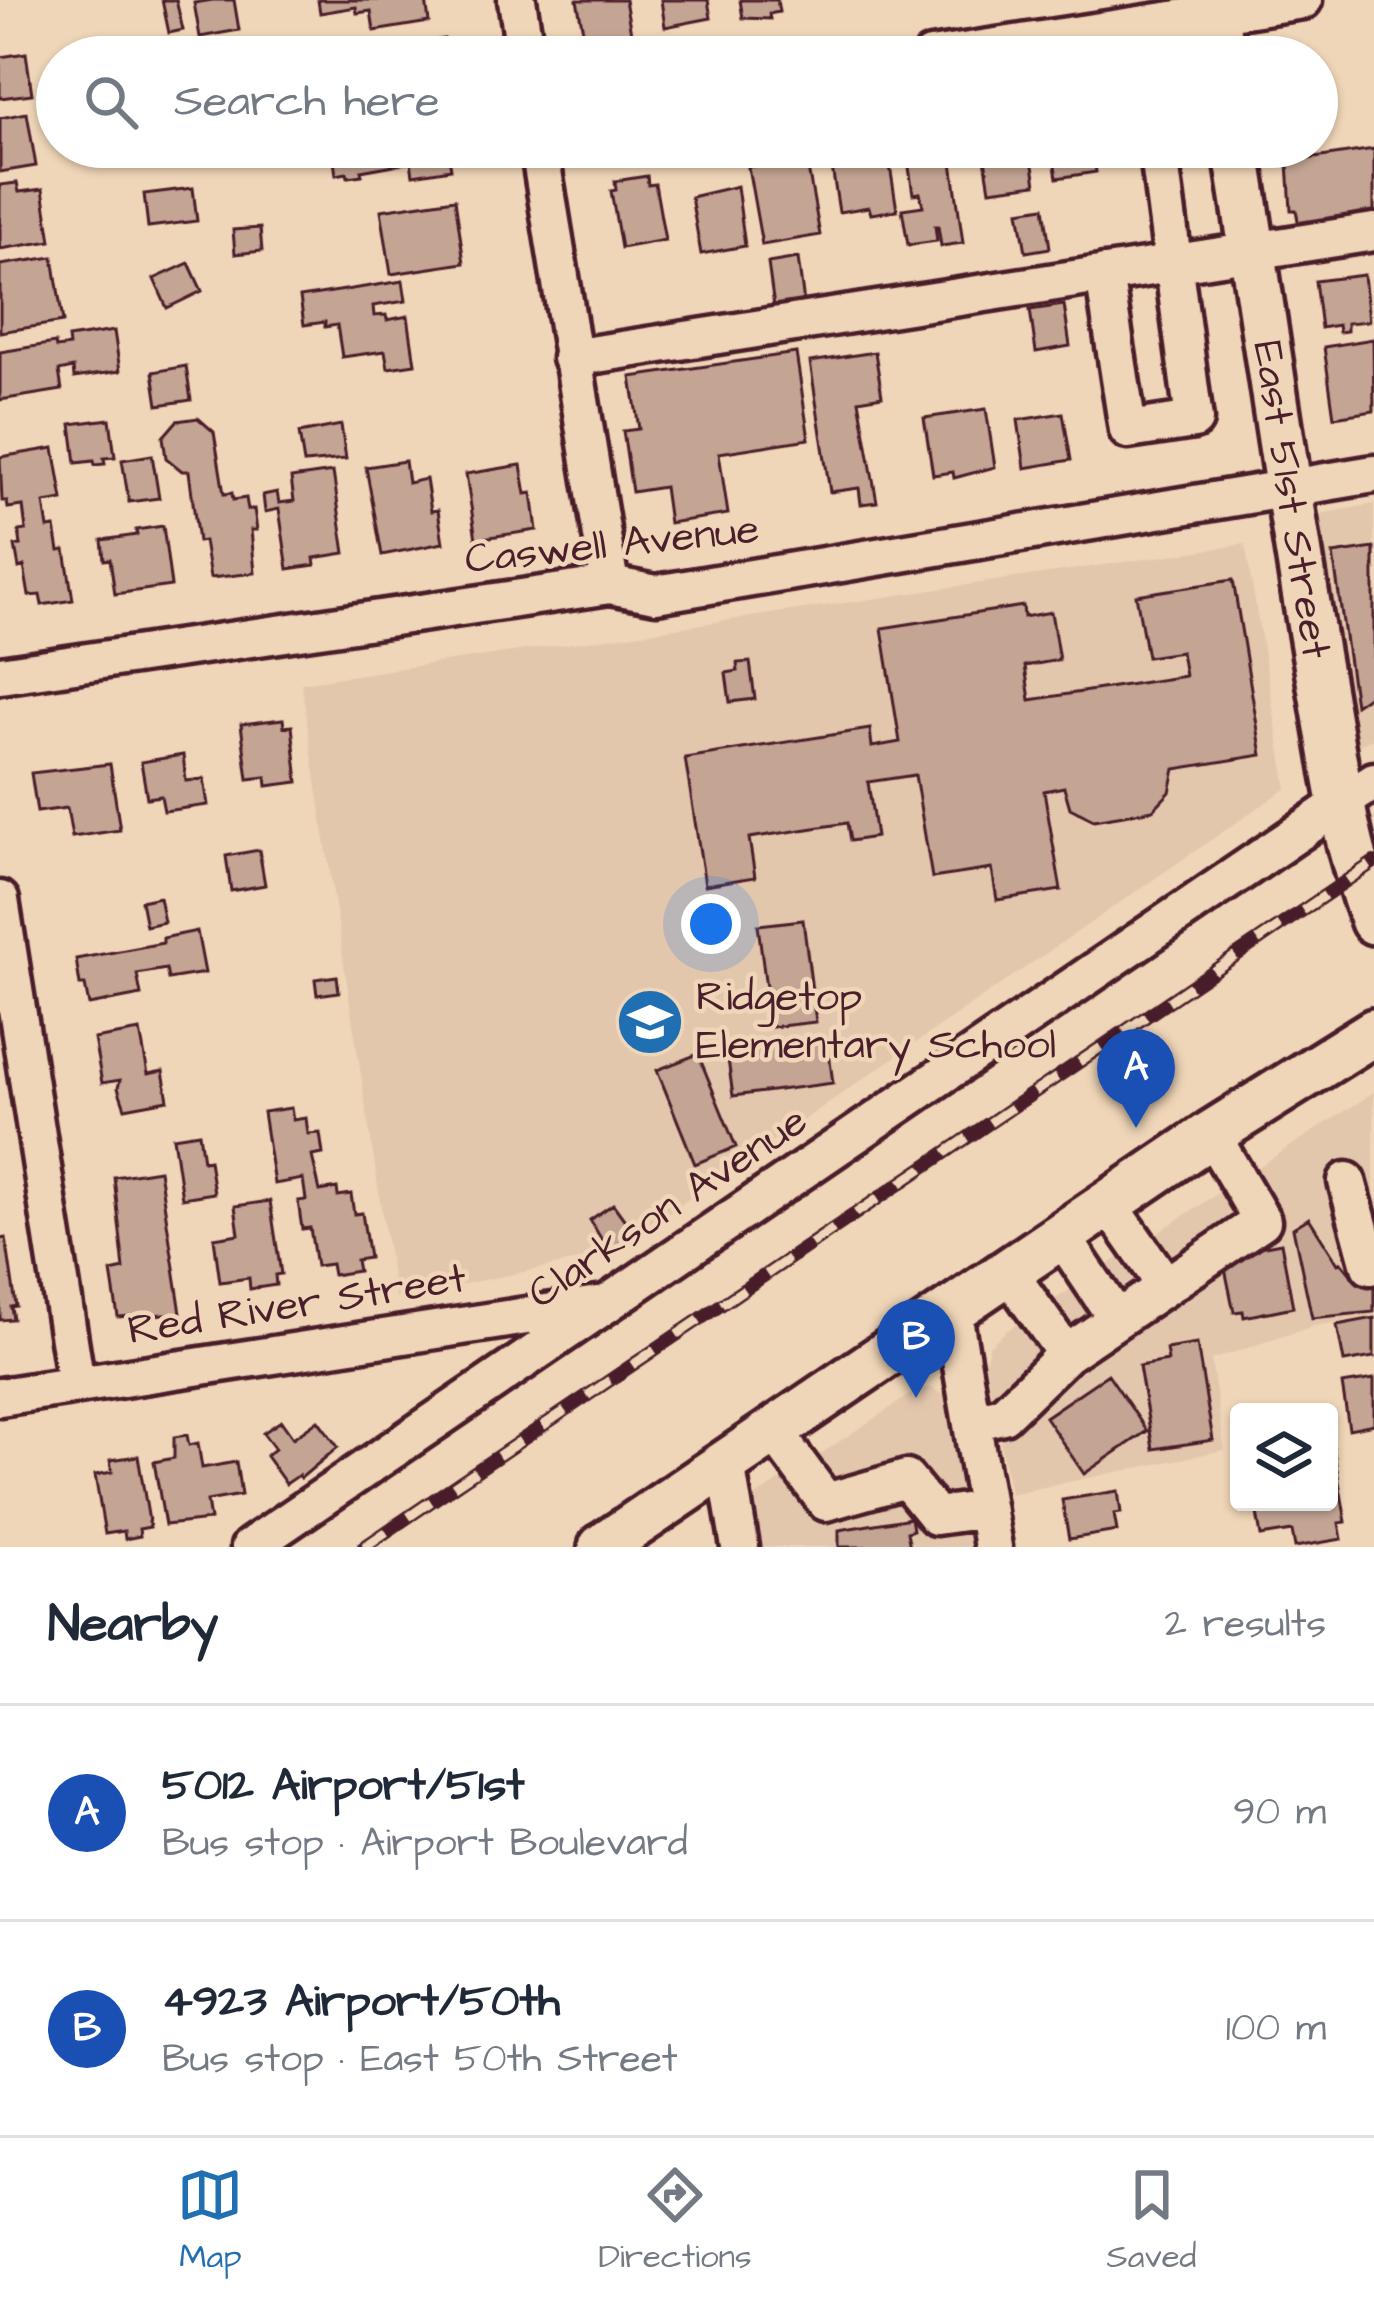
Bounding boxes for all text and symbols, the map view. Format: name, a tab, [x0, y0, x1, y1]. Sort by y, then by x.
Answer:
search box	[36, 36, 1338, 168]
icon: search	[78, 69, 144, 135]
text: Search here	[174, 71, 440, 133]
street label: East 51st Street	[1237, 337, 1345, 663]
street label: Caswell Avenue	[462, 501, 762, 589]
your location	[681, 894, 741, 954]
place label: Ridgetop Elementary School	[696, 969, 1056, 1076]
school or university icon: Ridgetop Elementary School	[615, 987, 685, 1057]
pin: A	[1097, 1029, 1175, 1128]
street label: Clarkson Avenue	[517, 1093, 819, 1323]
street label: Red River Street	[124, 1250, 470, 1360]
pin: B	[877, 1299, 955, 1398]
map controls	[1230, 1403, 1338, 1511]
button: layers	[1230, 1403, 1338, 1511]
text: Nearby	[48, 1590, 218, 1661]
text: 2 results	[1165, 1598, 1326, 1652]
text: 5012 Airport/51st	[162, 1755, 525, 1817]
text: A	[75, 1786, 99, 1840]
text: 90 m	[1233, 1786, 1326, 1840]
text: Bus stop · Airport Boulevard	[162, 1817, 688, 1871]
text: 4923 Airport/50th	[162, 1971, 560, 2033]
text: B	[73, 2002, 101, 2056]
text: 100 m	[1226, 2002, 1326, 2056]
text: Bus stop · East 50th Street	[162, 2033, 678, 2087]
tab: Map	[177, 2162, 243, 2280]
tab: Directions	[598, 2162, 752, 2280]
tab: Saved	[1107, 2162, 1197, 2280]

